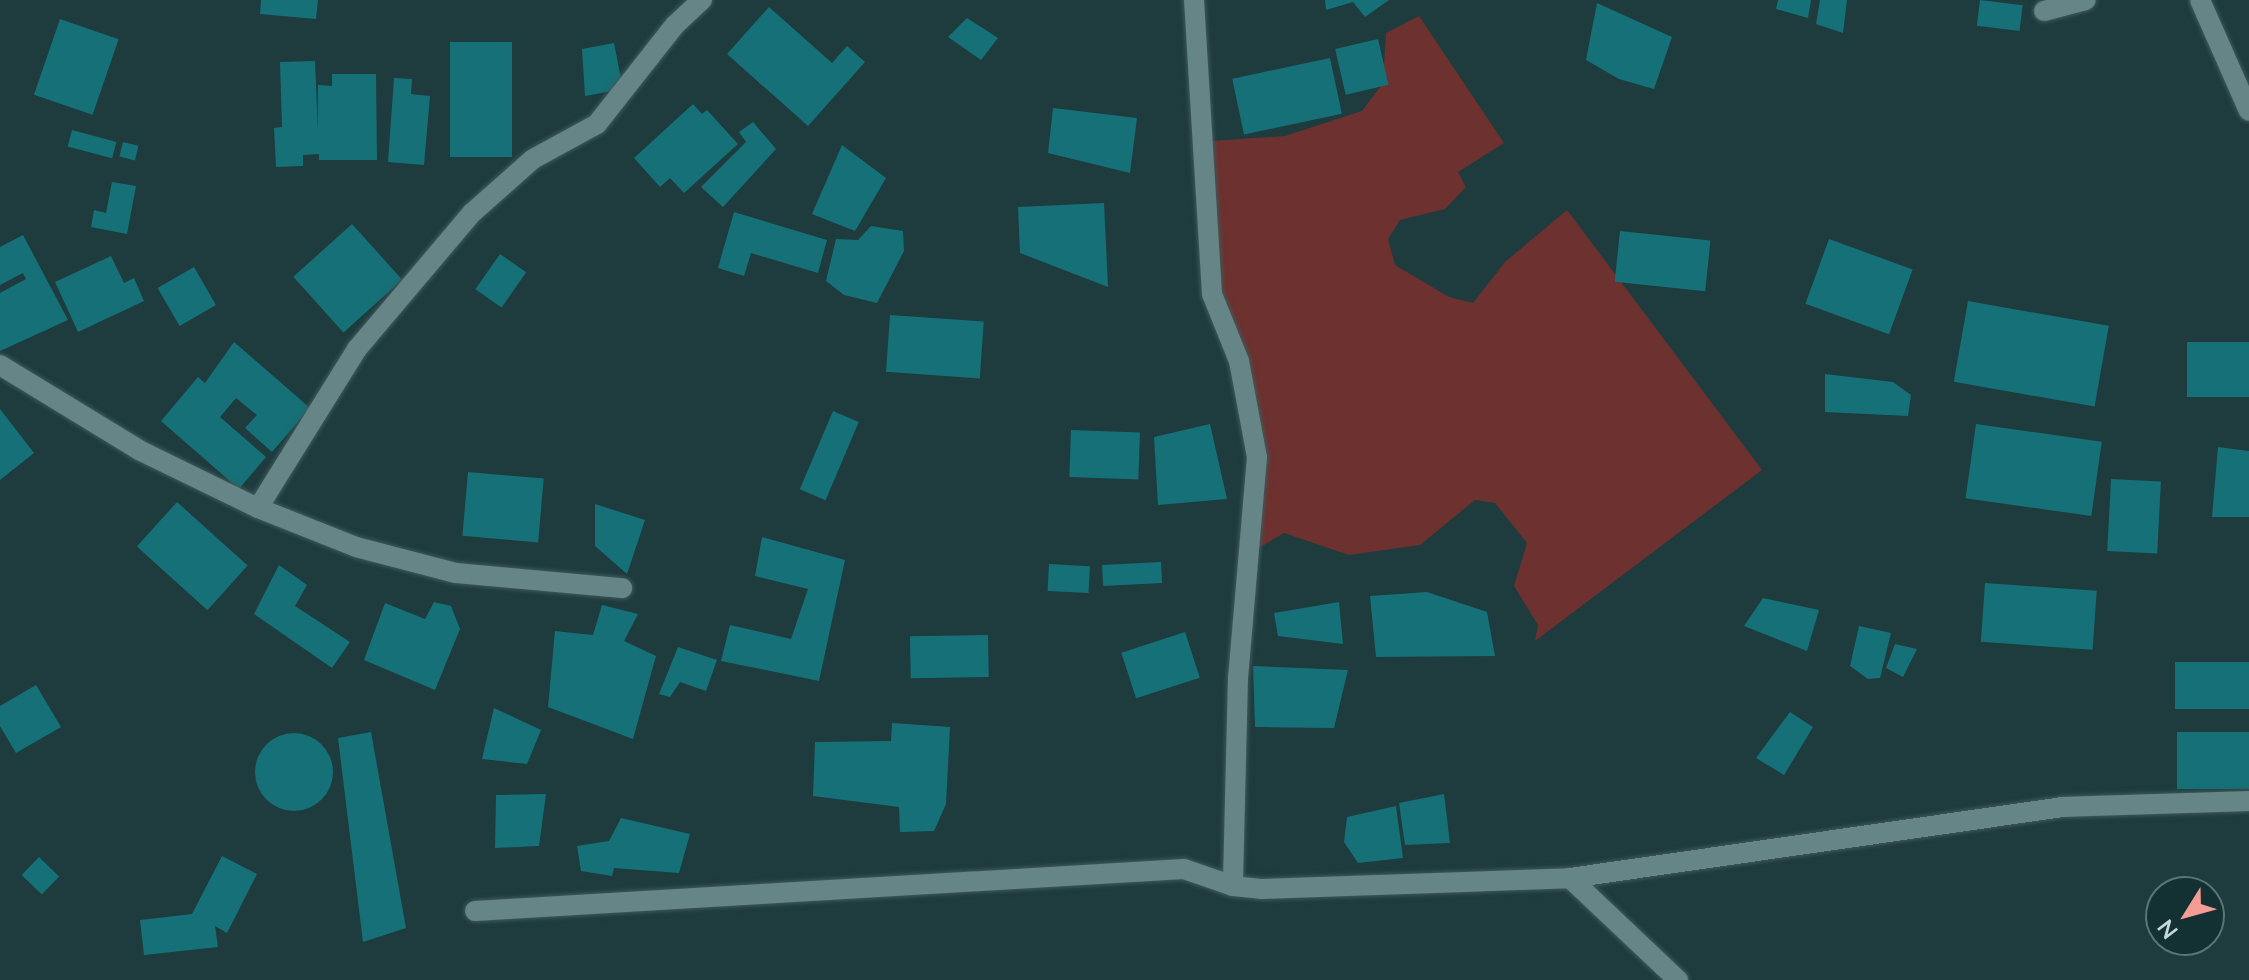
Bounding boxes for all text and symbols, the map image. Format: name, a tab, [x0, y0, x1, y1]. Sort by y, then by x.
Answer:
north arrow	[2145, 876, 2225, 956]
text: N	[2151, 915, 2183, 944]

